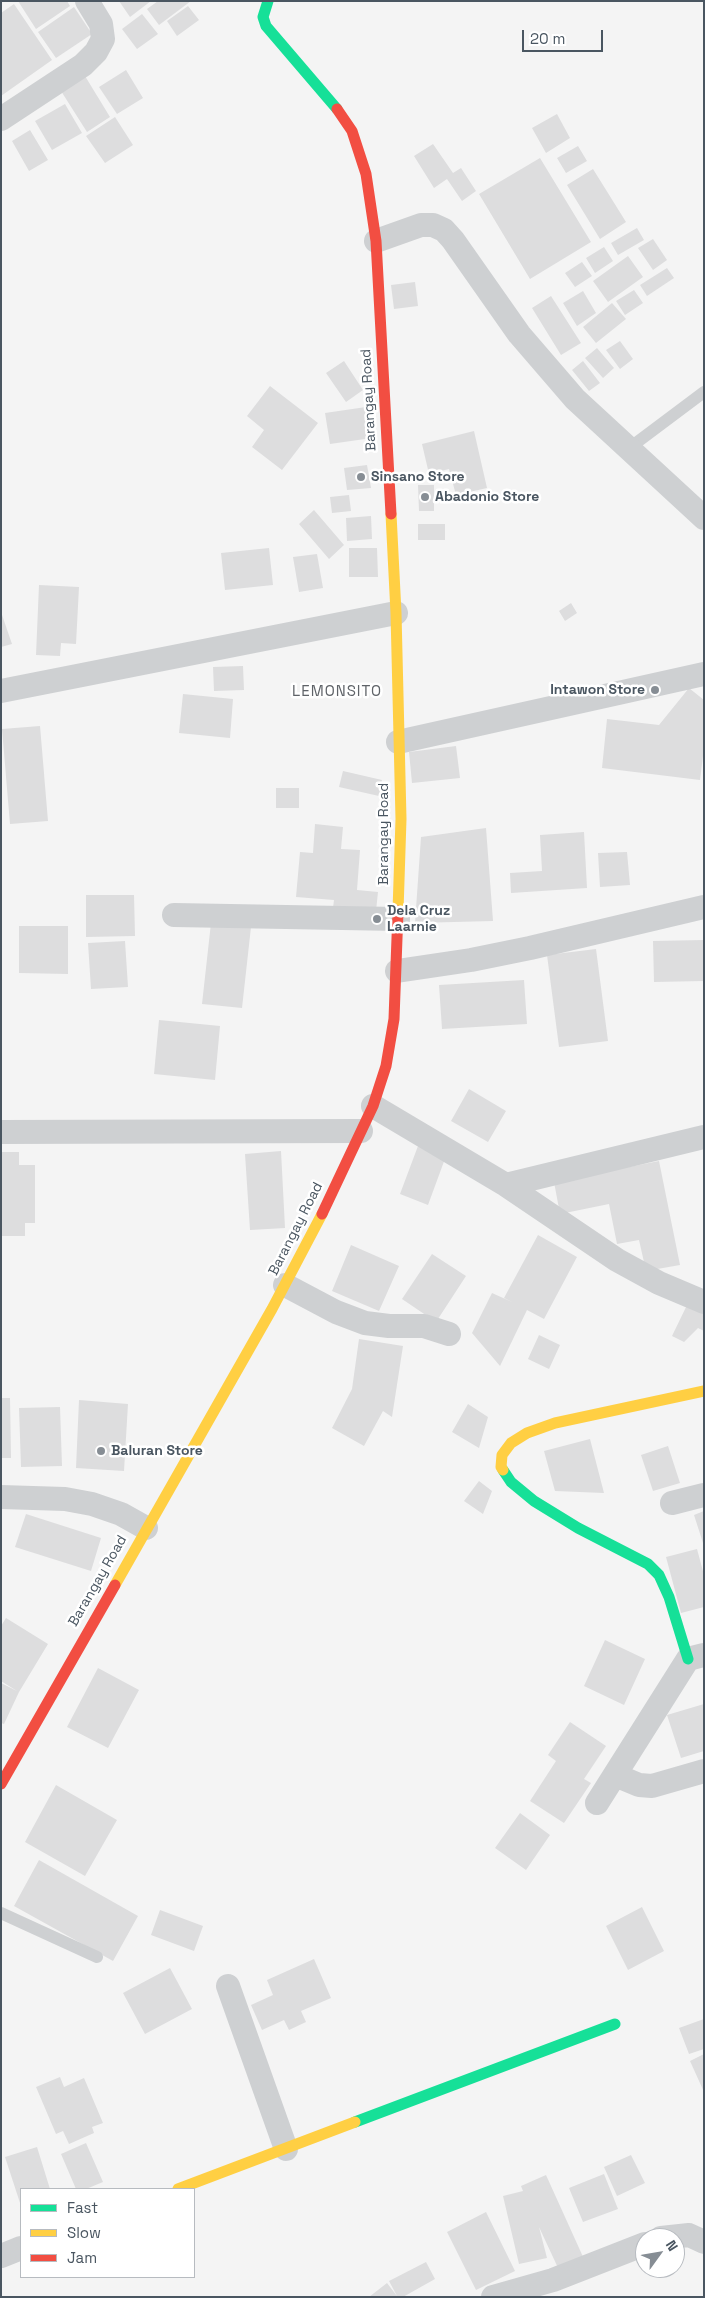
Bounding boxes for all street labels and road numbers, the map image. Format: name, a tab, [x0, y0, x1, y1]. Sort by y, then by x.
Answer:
street label: Barangay Road	[358, 348, 380, 452]
street label: Barangay Road	[376, 783, 392, 885]
street label: Barangay Road	[265, 1180, 327, 1278]
street label: Barangay Road	[65, 1532, 131, 1630]

